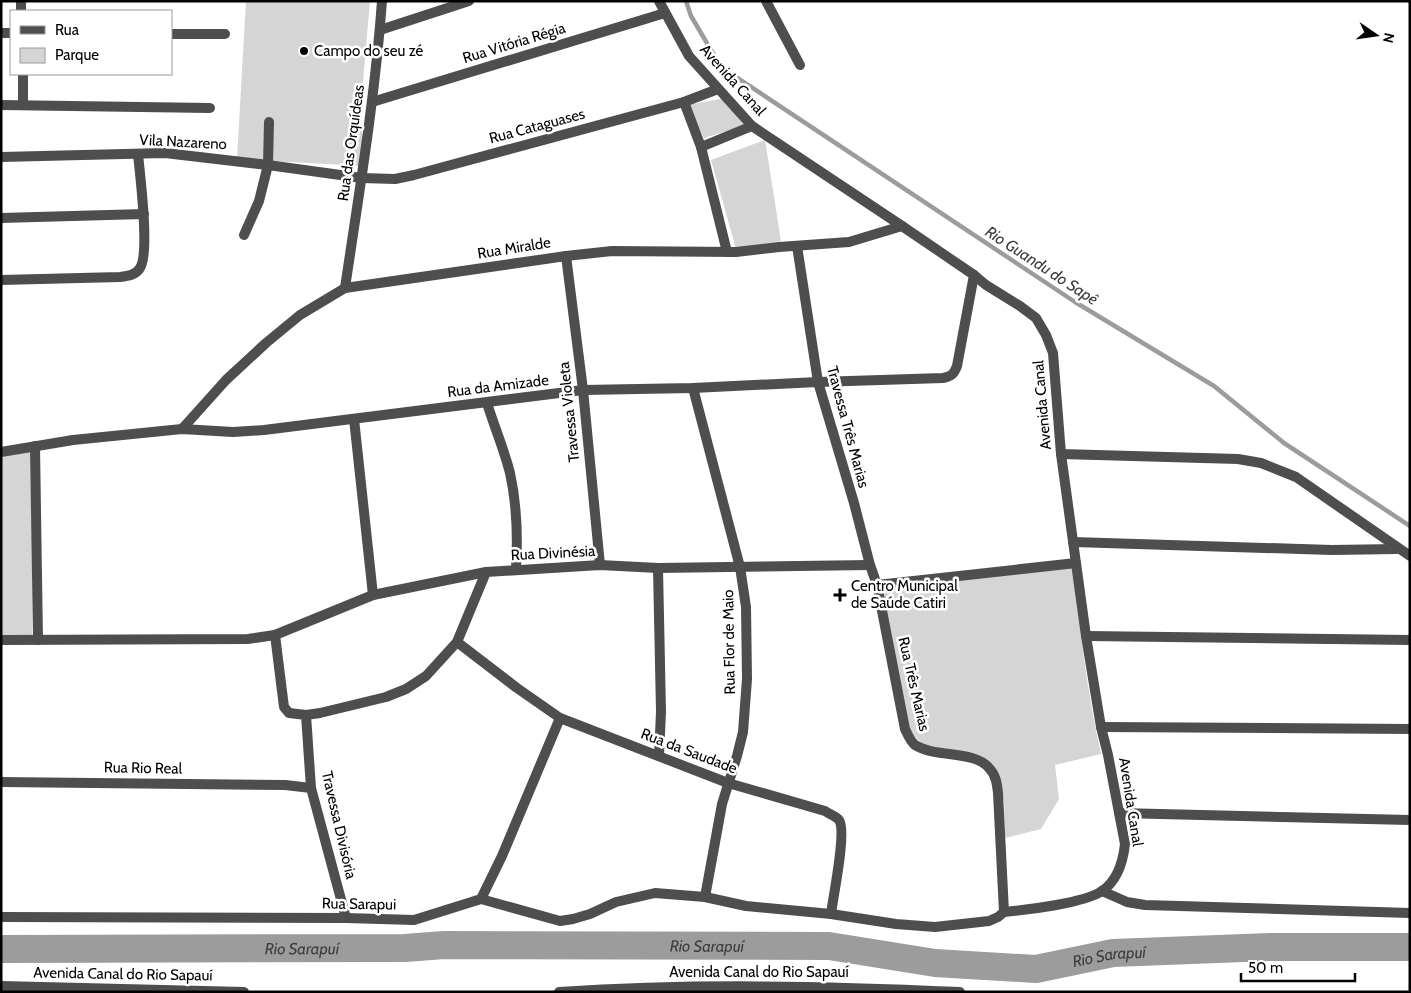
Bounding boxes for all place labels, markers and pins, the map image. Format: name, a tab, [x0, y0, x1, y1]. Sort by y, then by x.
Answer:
place label: Campo do seu zé	[314, 42, 424, 60]
marker: Campo do seu zé	[298, 45, 310, 57]
place label: Centro Municipal de Saúde Catiri	[851, 577, 958, 612]
marker: Centro Municipal de Saúde Catiri	[833, 588, 847, 602]

